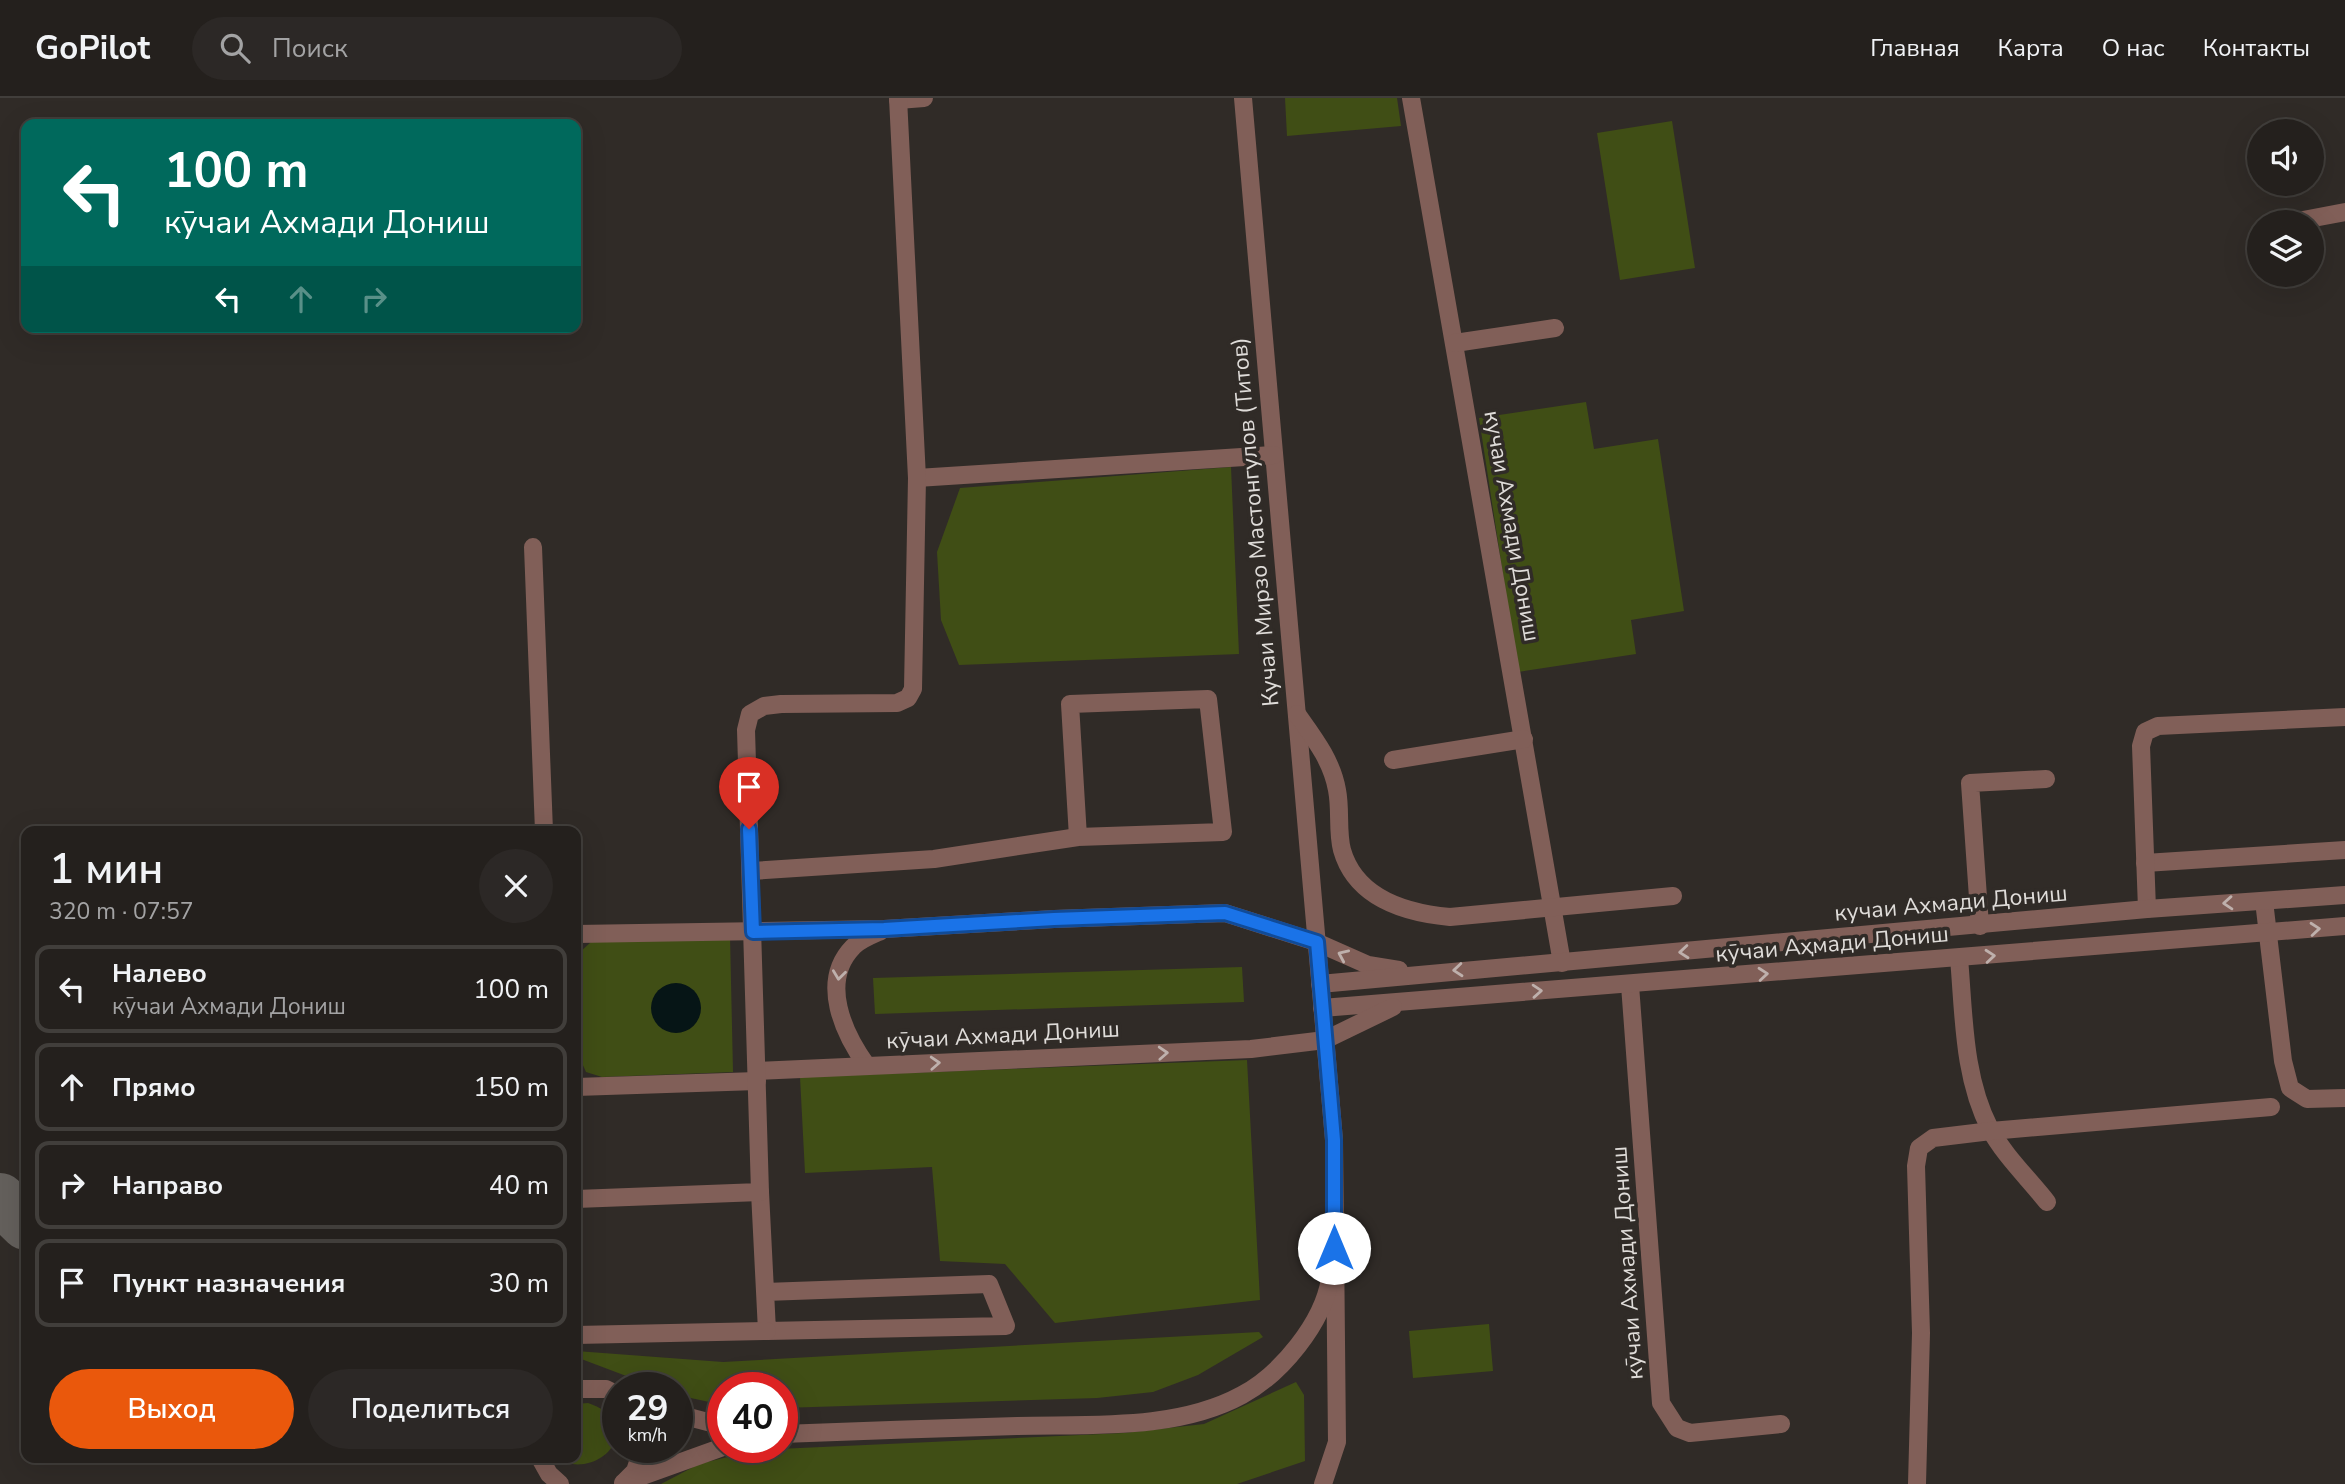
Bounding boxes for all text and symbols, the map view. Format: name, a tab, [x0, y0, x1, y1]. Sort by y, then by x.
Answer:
search box	[192, 17, 682, 80]
text: GoPilot	[35, 26, 150, 71]
icon: search	[216, 29, 254, 67]
text: Поиск	[272, 31, 348, 66]
text: Главная	[1870, 32, 1960, 64]
text: Карта	[1998, 32, 2064, 64]
text: О нас	[2102, 32, 2165, 64]
text: Контакты	[2203, 32, 2310, 64]
map controls	[2247, 119, 2324, 287]
button: sound	[2247, 119, 2324, 196]
text: 100 m	[164, 137, 308, 204]
icon: left	[49, 147, 140, 238]
text: кӯчаи Ахмади Дониш	[164, 201, 490, 244]
button: layers	[2247, 210, 2324, 287]
icon: left	[209, 280, 247, 318]
icon: ahead	[282, 280, 320, 318]
icon: right	[355, 280, 393, 318]
street label: Кучаи Мирзо Мастонгулов (Титов)	[1223, 336, 1287, 708]
street label: кучаи Ахмади Дониш	[1476, 408, 1548, 644]
pin	[719, 757, 779, 829]
icon: arrive	[730, 768, 768, 806]
text: 1 мин	[49, 841, 163, 898]
button: close	[479, 849, 553, 923]
street label: кучаи Ахмади Дониш	[1833, 877, 2069, 929]
one-way arrow	[2222, 895, 2233, 910]
text: 320 m · 07:57	[49, 896, 194, 927]
street label: кӯчаи Аҳмади Дониш	[1714, 918, 1950, 970]
one-way arrow	[2309, 922, 2320, 937]
one-way arrow	[1678, 944, 1689, 959]
one-way arrow	[1338, 949, 1351, 963]
one-way arrow	[1985, 949, 1996, 964]
text: Налево	[112, 956, 207, 991]
one-way arrow	[1452, 962, 1463, 977]
one-way arrow	[1758, 967, 1769, 982]
one-way arrow	[832, 969, 847, 981]
icon: left	[53, 970, 91, 1008]
text: 100 m	[473, 972, 549, 1007]
one-way arrow	[1531, 984, 1542, 999]
text: кӯчаи Ахмади Дониш	[112, 991, 346, 1022]
street label: кӯчаи Ахмади Дониш	[885, 1013, 1121, 1057]
one-way arrow	[1157, 1045, 1168, 1060]
one-way arrow	[930, 1055, 941, 1070]
icon: ahead	[53, 1068, 91, 1106]
text: Прямо	[112, 1070, 196, 1105]
text: 150 m	[473, 1070, 549, 1105]
street label: кӯчаи Ахмади Дониш	[1603, 1145, 1651, 1381]
icon: right	[53, 1166, 91, 1204]
text: Направо	[112, 1168, 223, 1203]
text: 40 m	[489, 1168, 549, 1203]
position arrow	[1297, 1211, 1371, 1285]
icon: arrive	[53, 1264, 91, 1302]
text: Пункт назначения	[112, 1266, 345, 1301]
text: 30 m	[489, 1266, 549, 1301]
button: Выход	[49, 1369, 294, 1449]
button: Поделиться	[308, 1369, 553, 1449]
speed limit sign: 40	[707, 1372, 798, 1463]
text: 29	[626, 1385, 669, 1432]
text: km/h	[628, 1423, 667, 1447]

